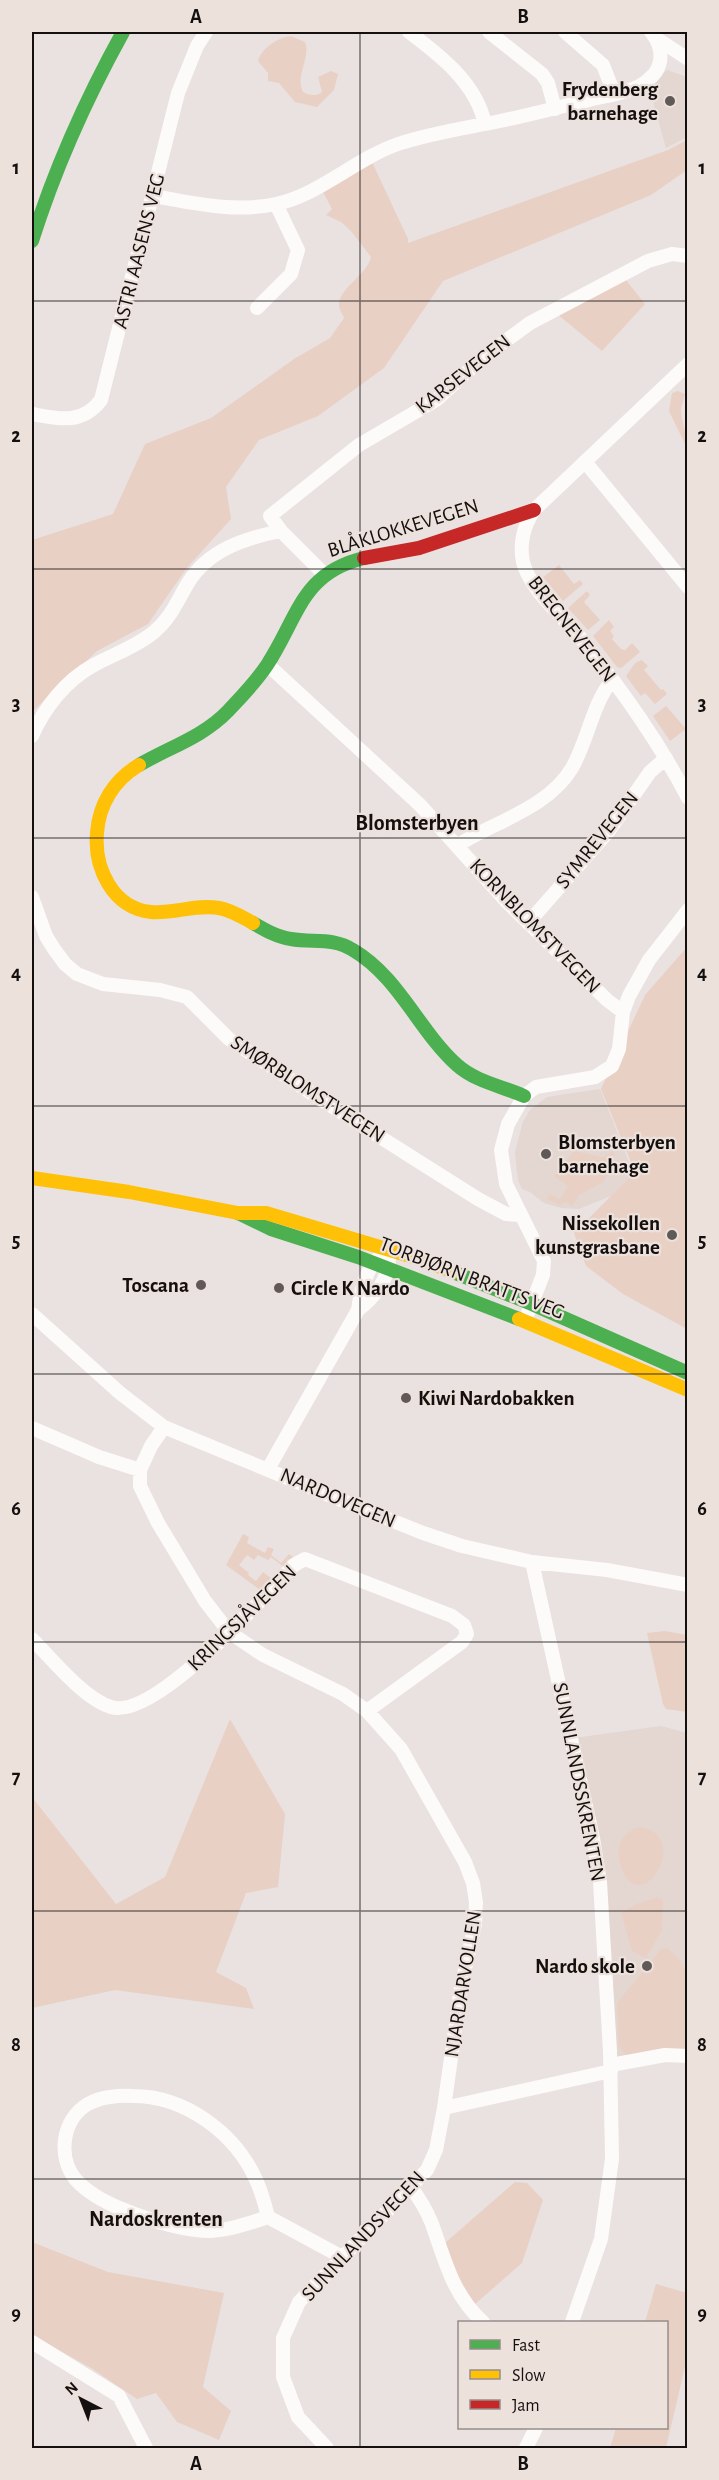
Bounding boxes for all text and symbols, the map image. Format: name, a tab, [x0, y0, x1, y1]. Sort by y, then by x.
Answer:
text: A	[190, 7, 202, 27]
text: B	[517, 7, 529, 27]
place label: Frydenberg barnehage	[562, 79, 658, 124]
marker: Frydenberg barnehage	[663, 94, 677, 108]
text: 1	[12, 158, 20, 178]
text: 1	[698, 158, 706, 178]
street label: ASTRI AASENS VEG	[110, 171, 168, 331]
street label: KARSEVEGEN	[412, 331, 514, 417]
text: 2	[11, 426, 21, 446]
text: 2	[697, 426, 707, 446]
street label: BLÅKLOKKEVEGEN	[324, 493, 481, 561]
street label: BREGNEVEGEN	[524, 572, 620, 686]
text: 3	[12, 694, 20, 714]
text: 3	[698, 694, 706, 714]
street label: SYMREVEGEN	[552, 788, 642, 892]
district label: Blomsterbyen	[355, 812, 479, 835]
street label: KORNBLOMSTVEGEN	[466, 855, 604, 997]
text: 4	[11, 963, 21, 983]
text: 4	[697, 963, 707, 983]
street label: SMØRBLOMSTVEGEN	[227, 1031, 389, 1147]
place label: Blomsterbyen barnehage	[558, 1132, 676, 1177]
marker: Blomsterbyen barnehage	[539, 1147, 553, 1161]
place label: Nissekollen kunstgrasbane	[535, 1213, 660, 1258]
marker: Nissekollen kunstgrasbane	[665, 1228, 679, 1242]
text: 5	[12, 1231, 20, 1251]
text: 5	[698, 1231, 706, 1251]
street label: TORBJØRN BRATTS VEG	[377, 1233, 567, 1323]
place label: Toscana	[122, 1275, 189, 1296]
marker: Toscana	[194, 1278, 208, 1292]
place label: Circle K Nardo	[291, 1278, 410, 1299]
marker: Circle K Nardo	[272, 1281, 286, 1295]
place label: Kiwi Nardobakken	[418, 1388, 575, 1409]
marker: Kiwi Nardobakken	[399, 1391, 413, 1405]
street label: NARDOVEGEN	[277, 1464, 399, 1532]
text: 6	[11, 1499, 21, 1519]
text: 6	[697, 1499, 707, 1519]
street label: KRINGSJÅVEGEN	[182, 1560, 300, 1675]
street label: SUNNLANDSSKRENTEN	[549, 1681, 609, 1883]
text: 7	[12, 1767, 21, 1787]
text: 7	[698, 1767, 707, 1787]
street label: NJARDARVOLLEN	[441, 1909, 485, 2059]
place label: Nardo skole	[535, 1956, 635, 1977]
marker: Nardo skole	[640, 1959, 654, 1973]
text: 8	[11, 2035, 21, 2055]
text: 8	[697, 2035, 707, 2055]
street label: SUNNLANDSVEGEN	[298, 2167, 428, 2305]
district label: Nardoskrenten	[89, 2208, 223, 2230]
text: 9	[11, 2304, 21, 2324]
text: 9	[697, 2304, 707, 2324]
legend	[458, 2321, 668, 2429]
text: Fast	[512, 2337, 540, 2355]
text: Slow	[512, 2367, 545, 2385]
north arrow	[51, 2369, 111, 2429]
text: N	[62, 2379, 81, 2398]
text: Jam	[512, 2397, 540, 2415]
text: A	[190, 2454, 202, 2474]
text: B	[517, 2454, 529, 2474]

